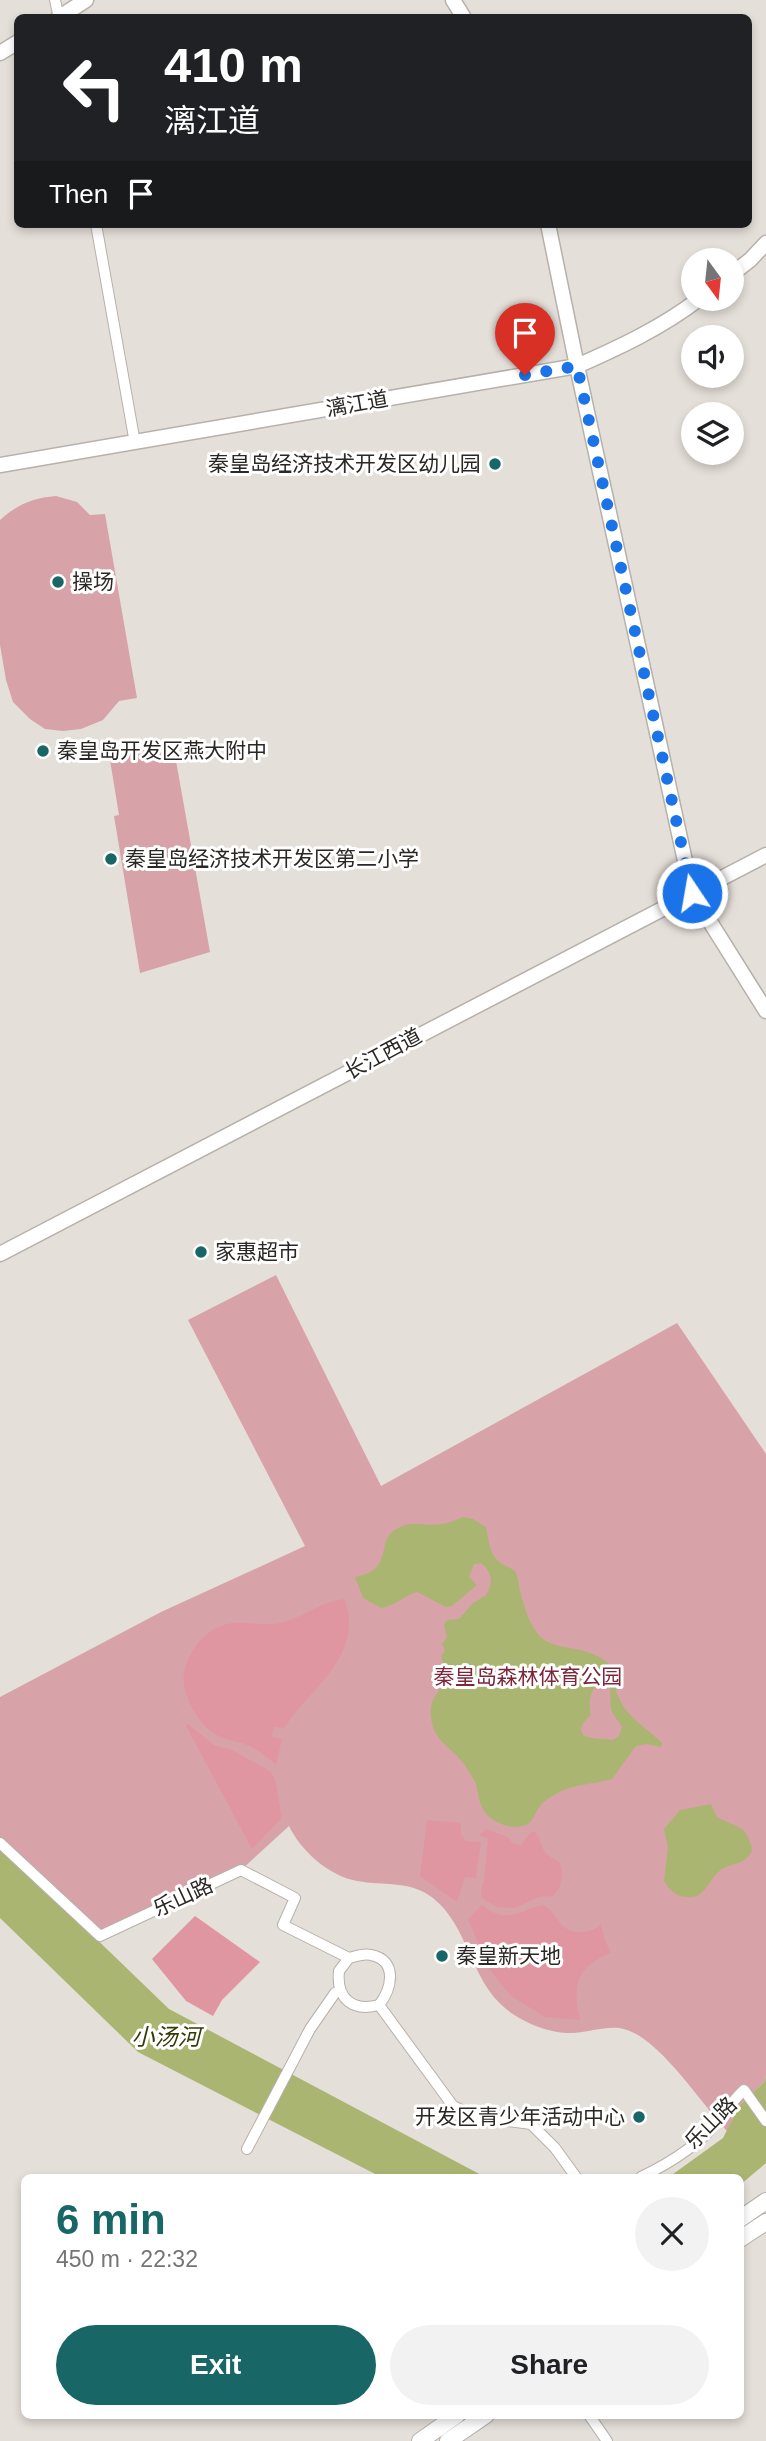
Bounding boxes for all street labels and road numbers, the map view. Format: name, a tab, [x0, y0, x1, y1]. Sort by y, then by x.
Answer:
street label: 漓江道	[324, 387, 390, 420]
street label: 长江西道	[340, 1024, 425, 1083]
street label: 乐山路	[149, 1873, 216, 1920]
street label: 乐山路	[680, 2092, 741, 2153]

